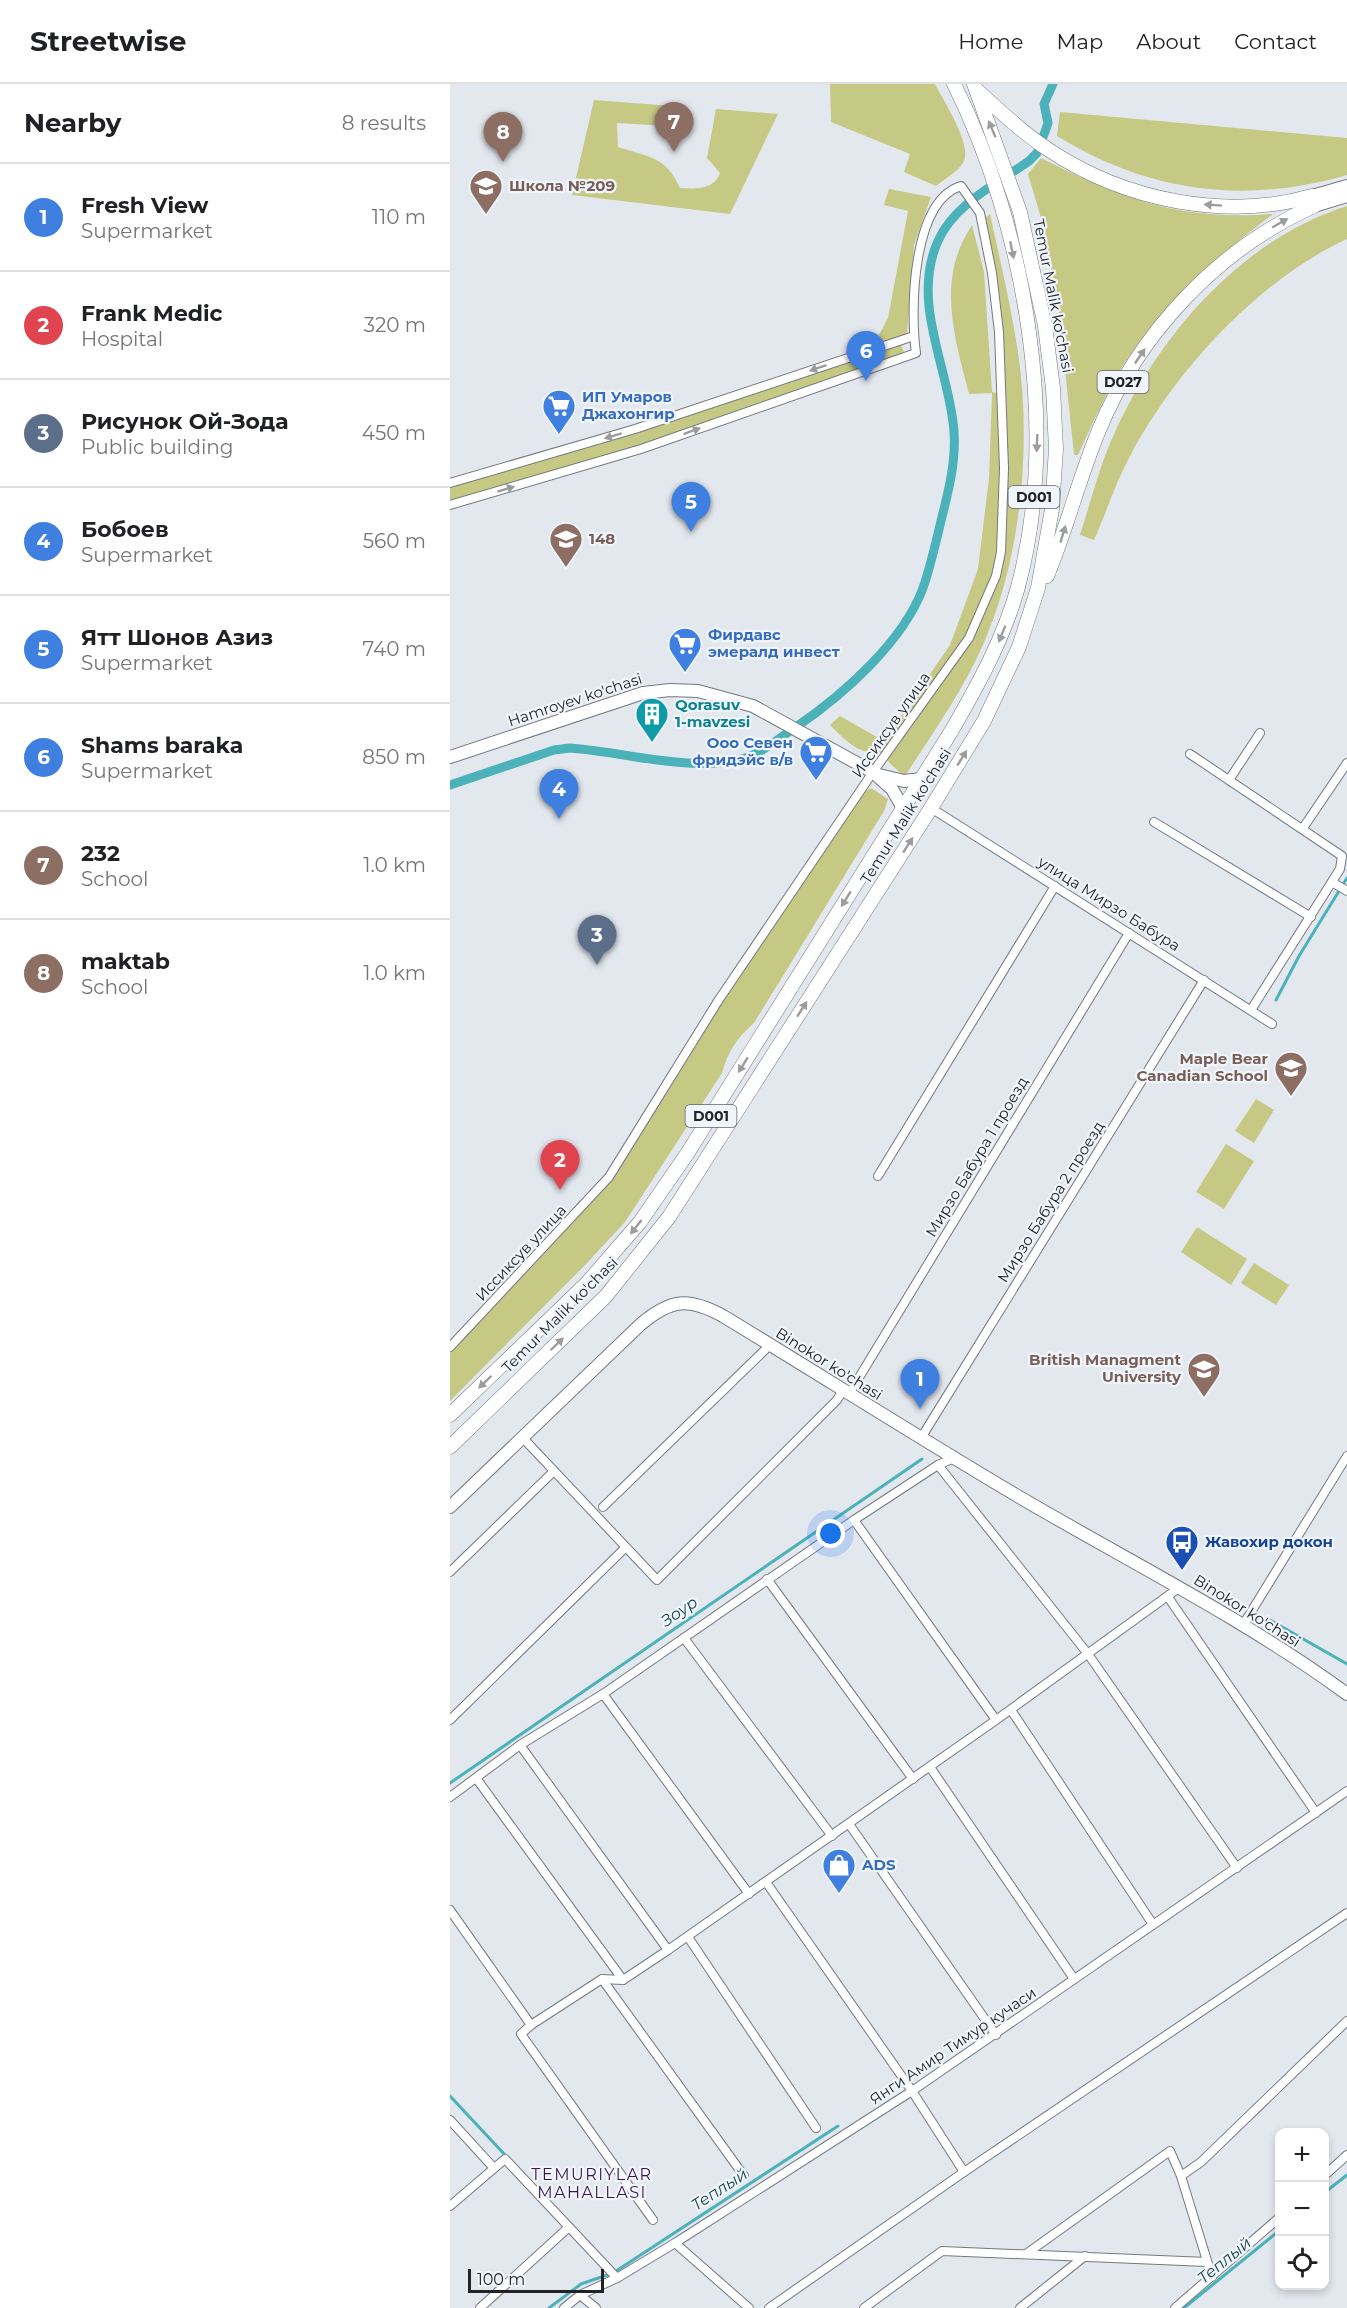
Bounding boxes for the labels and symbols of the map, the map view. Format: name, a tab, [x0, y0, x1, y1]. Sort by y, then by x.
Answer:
pin: 7	[654, 103, 694, 152]
pin: 8	[484, 112, 522, 162]
one-way arrow	[987, 119, 997, 137]
school or university icon: Школа №209	[468, 168, 504, 215]
place label: Школа №209	[509, 176, 615, 195]
one-way arrow	[1203, 200, 1222, 209]
street label: Temur Malik ko'chasi	[1029, 217, 1078, 374]
one-way arrow	[1272, 218, 1289, 228]
one-way arrow	[1007, 241, 1017, 260]
pin: 6	[846, 332, 886, 381]
one-way arrow	[1134, 348, 1145, 364]
one-way arrow	[809, 364, 827, 374]
road number: D027	[1098, 371, 1148, 393]
place label: ИП Умаров Джахонгир	[582, 387, 675, 423]
supermarket icon: ИП Умаров Джахонгир	[541, 388, 577, 435]
one-way arrow	[683, 425, 701, 435]
one-way arrow	[604, 432, 622, 441]
one-way arrow	[1033, 434, 1042, 453]
pin: 5	[672, 482, 710, 532]
one-way arrow	[497, 484, 515, 493]
road number: D001	[1008, 486, 1060, 508]
school or university icon: 148	[548, 521, 584, 568]
one-way arrow	[1059, 525, 1068, 543]
place label: 148	[589, 529, 615, 548]
place label: Фирдавс эмералд инвест	[708, 625, 840, 661]
one-way arrow	[997, 625, 1006, 643]
supermarket icon: Фирдавс эмералд инвест	[667, 626, 703, 673]
street label: Иссиксув улица	[847, 668, 934, 781]
street label: Hamroyev ko'chasi	[505, 669, 644, 730]
place label: Qorasuv 1-mavzesi	[675, 695, 750, 731]
building icon: Qorasuv 1-mavzesi	[634, 696, 670, 743]
place label: Ооо Севен фридэйс в/в	[692, 733, 793, 769]
supermarket icon: Ооо Севен фридэйс в/в	[798, 734, 834, 781]
street label: Temur Malik ko'chasi	[856, 744, 955, 887]
one-way arrow	[956, 750, 967, 767]
pin: 4	[540, 770, 578, 819]
one-way arrow	[902, 837, 913, 853]
street label: улица Мирзо Бабура	[1034, 852, 1184, 955]
one-way arrow	[841, 891, 852, 907]
pin: 3	[578, 916, 616, 965]
one-way arrow	[797, 1001, 808, 1017]
place label: Maple Bear Canadian School	[1137, 1049, 1269, 1085]
school or university icon: Maple Bear Canadian School	[1273, 1050, 1309, 1097]
one-way arrow	[737, 1057, 748, 1073]
street label: Мирзо Бабура 1 проезд	[921, 1073, 1032, 1240]
road number: D001	[686, 1105, 736, 1127]
street label: Мирзо Бабура 2 проезд	[993, 1117, 1108, 1286]
pin: 2	[540, 1140, 580, 1190]
street label: Иссиксув улица	[471, 1201, 570, 1305]
one-way arrow	[630, 1220, 642, 1235]
street label: Temur Malik ko'chasi	[498, 1253, 622, 1377]
street label: Binokor ko'chasi	[772, 1323, 886, 1404]
one-way arrow	[550, 1337, 564, 1351]
place label: British Managment University	[1029, 1350, 1182, 1386]
school or university icon: British Managment University	[1186, 1351, 1222, 1398]
pin: 1	[900, 1360, 940, 1409]
one-way arrow	[478, 1374, 492, 1388]
your location	[816, 1519, 845, 1548]
bus stop icon: Жавохир докон	[1164, 1524, 1200, 1571]
place label: Жавохир докон	[1205, 1532, 1333, 1551]
street label: Binokor ko'chasi	[1190, 1570, 1304, 1651]
water label: Зоур	[657, 1592, 701, 1631]
shop icon: ADS	[821, 1847, 857, 1894]
place label: ADS	[861, 1855, 896, 1874]
street label: Янги Амир Тимур кучаси	[866, 1983, 1040, 2108]
water label: Теплый	[688, 2164, 751, 2215]
district label: TEMURIYLAR MAHALLASI	[531, 2165, 653, 2202]
water label: Теплый	[1194, 2233, 1255, 2288]
scale bar	[468, 2266, 604, 2294]

